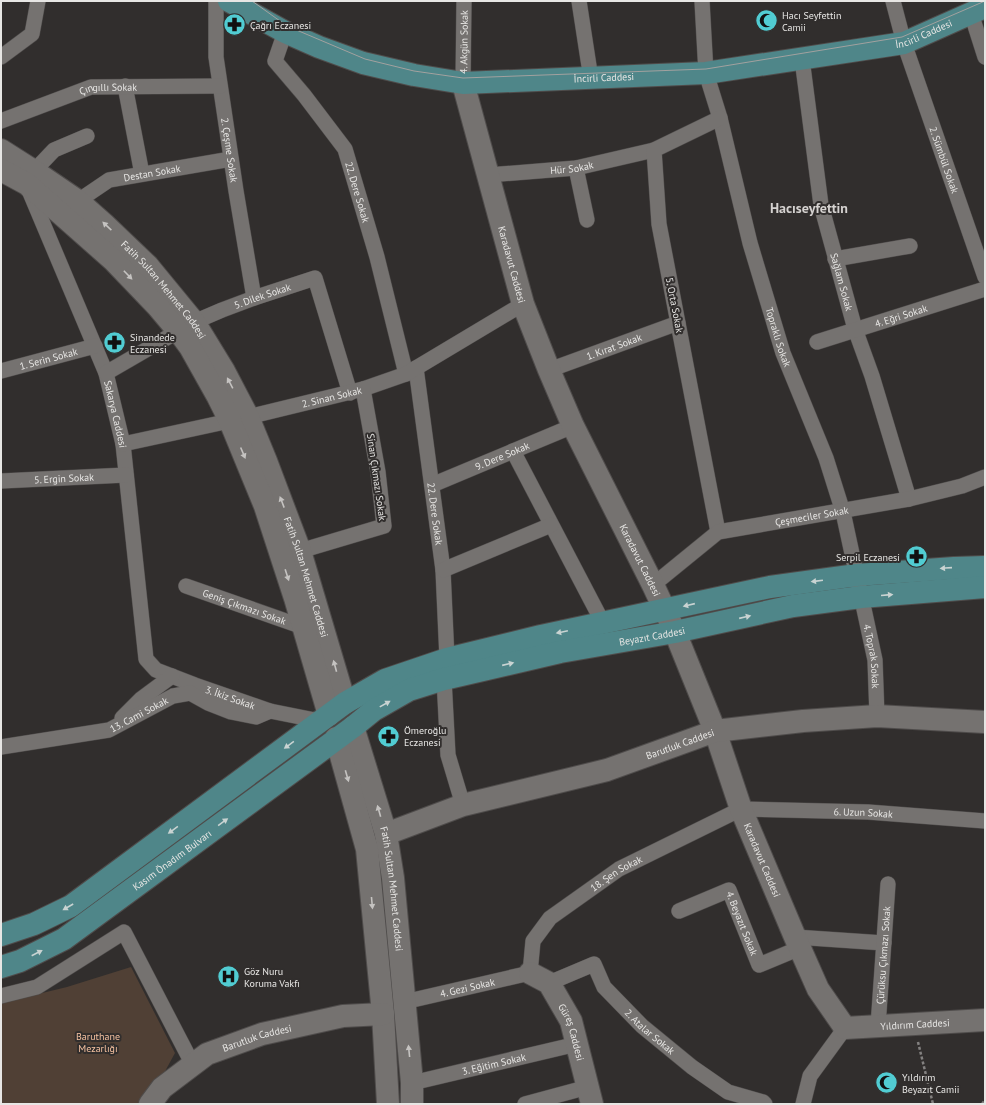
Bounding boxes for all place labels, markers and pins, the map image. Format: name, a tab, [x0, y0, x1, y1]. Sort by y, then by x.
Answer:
mosque icon: Hacı Seyfettin Camii	[753, 8, 779, 34]
place label: Hacı Seyfettin Camii	[782, 9, 841, 34]
pharmacy icon: Çağrı Eczanesi	[221, 12, 247, 38]
place label: Çağrı Eczanesi	[250, 19, 311, 32]
pharmacy icon: Sinandede Eczanesi	[101, 330, 127, 356]
place label: Sinandede Eczanesi	[130, 331, 175, 356]
pharmacy icon: Serpil Eczanesi	[903, 544, 929, 570]
place label: Serpil Eczanesi	[836, 551, 900, 564]
pharmacy icon: Ömeroğlu Eczanesi	[376, 723, 402, 749]
place label: Ömeroğlu Eczanesi	[404, 724, 446, 749]
hospital icon: Göz Nuru Koruma Vakfı	[215, 964, 241, 990]
place label: Göz Nuru Koruma Vakfı	[244, 965, 300, 990]
mosque icon: Yıldırım Beyazıt Camii	[874, 1070, 900, 1096]
place label: Yıldırım Beyazıt Camii	[902, 1071, 960, 1096]

